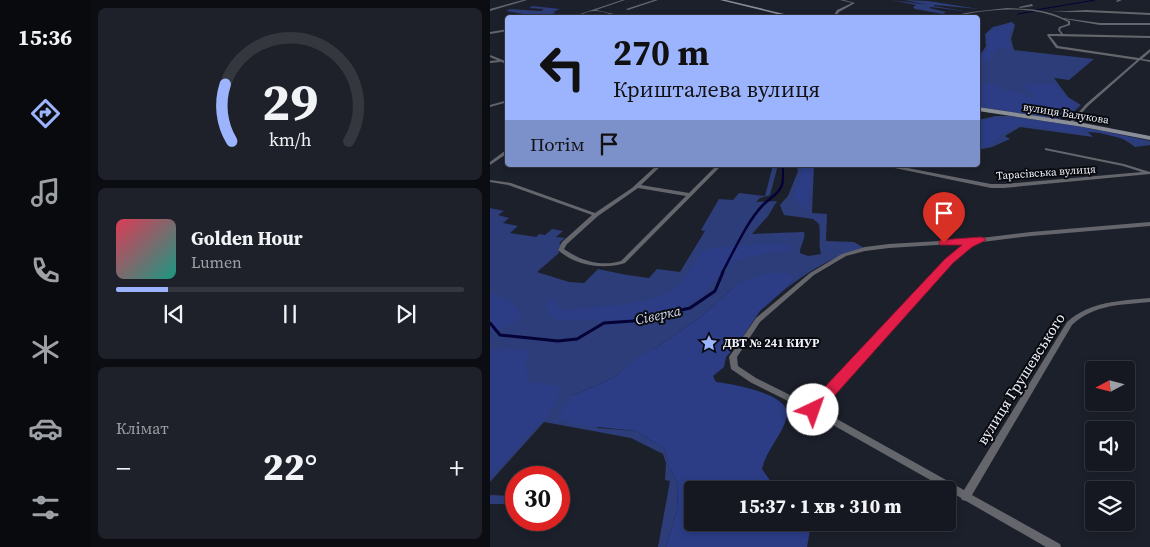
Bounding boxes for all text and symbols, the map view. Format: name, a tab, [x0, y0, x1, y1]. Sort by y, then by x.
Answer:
text: 15:36	[18, 22, 72, 52]
text: 270 m	[613, 29, 709, 77]
icon: left	[530, 35, 595, 100]
text: 29	[262, 66, 318, 137]
text: Кришталева вулиця	[613, 74, 820, 104]
icon: directions	[28, 96, 63, 131]
street label: вулиця Балукова	[1022, 99, 1110, 128]
text: km/h	[269, 127, 312, 152]
icon: arrive	[595, 130, 623, 158]
text: Потім	[530, 131, 585, 157]
street label: Тарасівська вулиця	[996, 162, 1096, 183]
icon: music	[28, 175, 63, 210]
pin	[923, 192, 965, 243]
icon: arrive	[930, 199, 958, 227]
text: Golden Hour	[191, 225, 303, 251]
text: Lumen	[191, 251, 242, 273]
icon: phone	[28, 253, 63, 288]
icon: previous	[160, 300, 188, 328]
icon: pause	[276, 300, 304, 328]
icon: next	[392, 300, 420, 328]
water label: Сіверка	[633, 300, 683, 330]
street label: вулиця Грушевського	[971, 309, 1070, 449]
icon: climate	[28, 332, 63, 367]
place icon: ДВТ № 241 КИУР	[699, 333, 719, 353]
place label: ДВТ № 241 КИУР	[723, 335, 820, 351]
north arrow	[1085, 361, 1135, 411]
map controls	[1085, 361, 1135, 531]
position arrow	[786, 383, 838, 435]
icon: car	[28, 411, 63, 446]
text: Клімат	[116, 417, 169, 439]
button: sound	[1085, 421, 1135, 471]
text: 22°	[263, 441, 317, 493]
text: −	[116, 449, 131, 487]
text: +	[449, 449, 464, 487]
speed limit sign: 30	[505, 466, 570, 531]
button: layers	[1085, 481, 1135, 531]
icon: filters	[28, 490, 63, 525]
text: 15:37 · 1 хв · 310 m	[738, 493, 902, 519]

